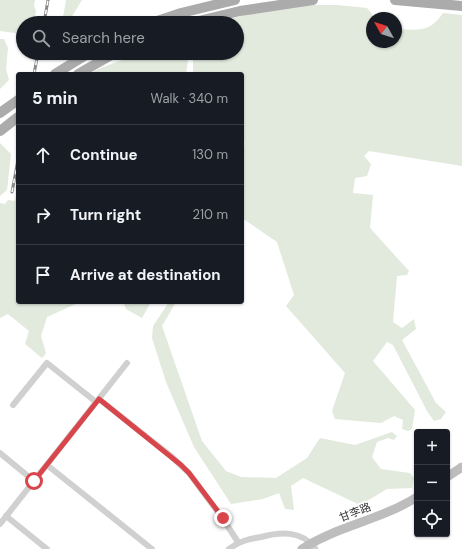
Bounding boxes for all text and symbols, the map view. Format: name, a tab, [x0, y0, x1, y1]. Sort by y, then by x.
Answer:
north arrow	[366, 12, 402, 48]
search box	[16, 16, 244, 60]
icon: search	[30, 27, 52, 49]
text: Search here	[62, 28, 145, 48]
text: 5 min	[32, 87, 78, 109]
text: Walk · 340 m	[151, 90, 228, 107]
icon: ahead	[32, 144, 54, 166]
text: Continue	[70, 145, 138, 165]
text: 130 m	[192, 146, 228, 163]
icon: right	[32, 204, 54, 226]
text: Turn right	[70, 205, 141, 225]
text: 210 m	[193, 206, 228, 223]
icon: arrive	[32, 264, 54, 286]
text: Arrive at destination	[70, 265, 221, 285]
map controls	[414, 429, 450, 537]
button: +	[414, 429, 450, 465]
button: −	[414, 465, 450, 501]
route start	[25, 472, 43, 490]
street label: 甘李路	[337, 500, 373, 524]
button: locate	[414, 501, 450, 537]
route end	[214, 509, 232, 527]

